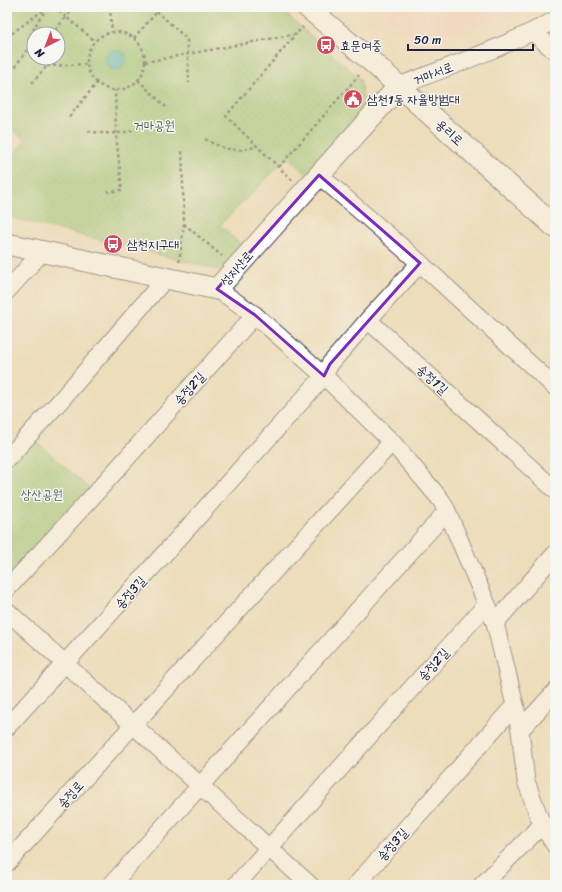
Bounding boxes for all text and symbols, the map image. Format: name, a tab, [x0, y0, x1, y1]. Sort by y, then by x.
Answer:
north arrow	[26, 26, 66, 66]
scale bar	[408, 26, 533, 52]
text: 50 m	[414, 29, 441, 51]
bus stop icon: 효문여중	[315, 34, 337, 56]
place label: 효문여중	[340, 34, 382, 57]
text: N	[30, 43, 50, 63]
street label: 거마서로	[410, 55, 457, 92]
public building icon: 삼천1동 자율방범대	[342, 88, 364, 110]
place label: 삼천1동 자율방범대	[367, 88, 460, 111]
street label: 용리로	[430, 113, 469, 151]
park label: 거마공원	[133, 114, 175, 137]
bus stop icon: 삼천지구대	[102, 233, 124, 255]
place label: 삼천지구대	[127, 233, 179, 256]
street label: 성지산로	[214, 245, 259, 292]
street label: 송정1길	[411, 358, 454, 400]
street label: 송정2길	[168, 366, 211, 410]
park label: 상산공원	[21, 483, 63, 506]
street label: 송정3길	[109, 570, 152, 614]
street label: 송정2길	[412, 642, 455, 686]
street label: 송정로	[51, 775, 89, 814]
street label: 송정3길	[371, 822, 414, 866]

